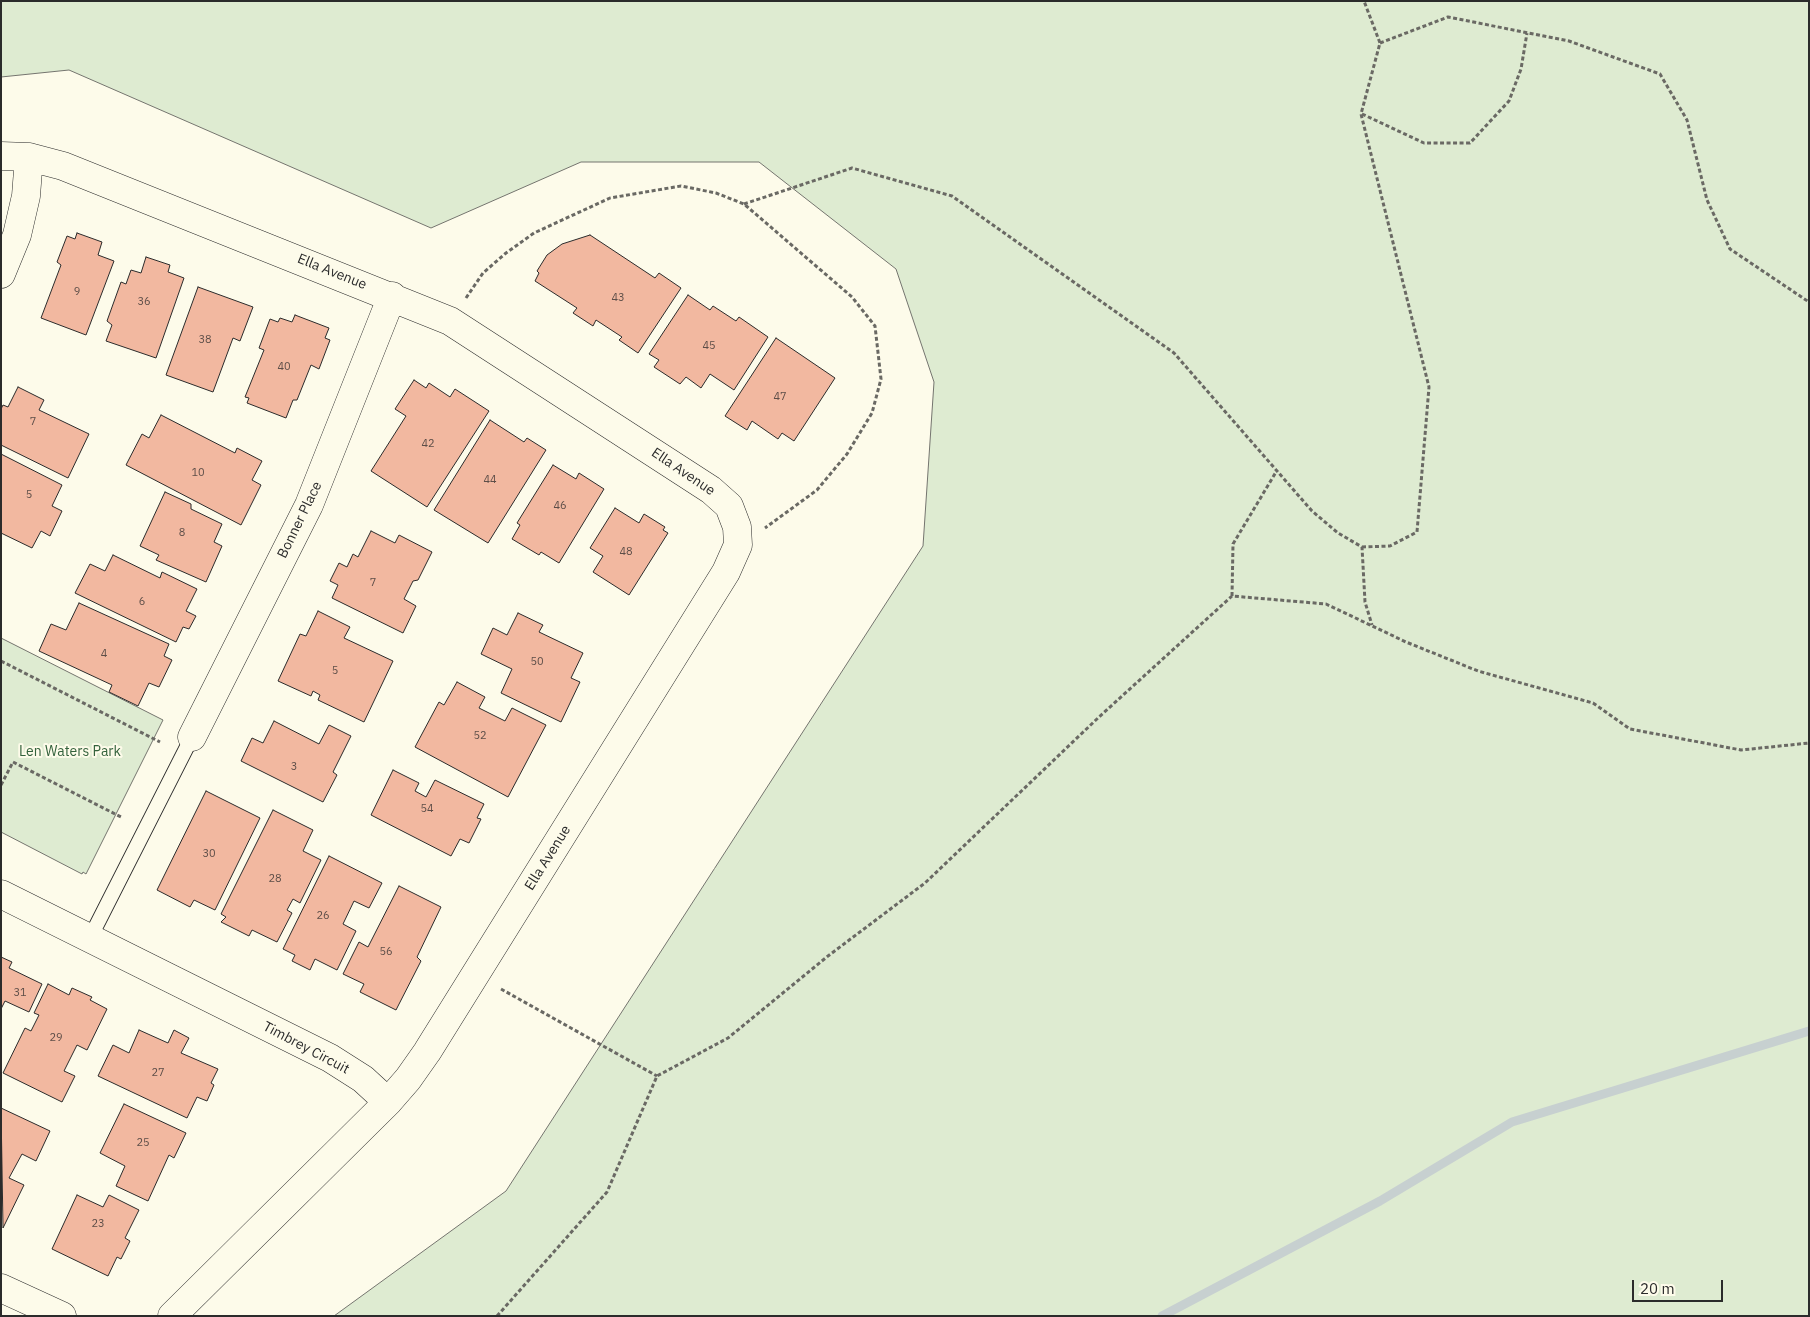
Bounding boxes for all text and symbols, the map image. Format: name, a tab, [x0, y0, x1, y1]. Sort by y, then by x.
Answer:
street label: Ella Avenue	[295, 250, 369, 294]
house number: 9	[74, 285, 80, 299]
house number: 43	[611, 291, 625, 305]
house number: 36	[137, 295, 151, 309]
house number: 38	[198, 333, 212, 347]
house number: 45	[702, 339, 716, 353]
house number: 40	[277, 360, 291, 374]
house number: 47	[773, 390, 787, 404]
house number: 7	[30, 415, 36, 429]
house number: 42	[421, 437, 435, 451]
street label: Ella Avenue	[648, 445, 718, 499]
house number: 10	[191, 466, 205, 480]
house number: 44	[483, 473, 497, 487]
street label: Bonner Place	[274, 479, 326, 561]
house number: 5	[26, 488, 32, 502]
house number: 46	[553, 499, 567, 513]
house number: 8	[179, 526, 185, 540]
house number: 48	[619, 545, 633, 559]
house number: 7	[370, 576, 376, 590]
house number: 6	[139, 595, 145, 609]
house number: 4	[101, 647, 107, 661]
house number: 50	[530, 655, 544, 669]
house number: 5	[332, 664, 338, 678]
house number: 52	[473, 729, 487, 743]
park label: Len Waters Park	[19, 744, 121, 760]
house number: 3	[291, 760, 297, 774]
house number: 54	[420, 802, 434, 816]
street label: Ella Avenue	[521, 822, 575, 894]
house number: 30	[202, 847, 216, 861]
house number: 28	[268, 872, 282, 886]
house number: 26	[316, 909, 330, 923]
house number: 56	[379, 945, 393, 959]
house number: 31	[13, 986, 27, 1000]
street label: Timbrey Circuit	[260, 1018, 352, 1078]
house number: 29	[49, 1031, 63, 1045]
house number: 27	[151, 1066, 165, 1080]
house number: 25	[136, 1136, 150, 1150]
house number: 23	[91, 1217, 105, 1231]
scale bar	[1635, 1270, 1726, 1302]
text: 20 m	[1640, 1279, 1675, 1298]

